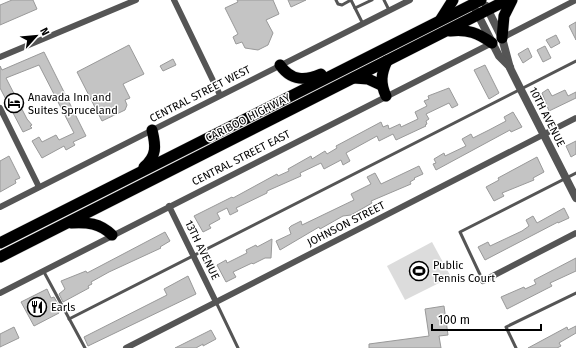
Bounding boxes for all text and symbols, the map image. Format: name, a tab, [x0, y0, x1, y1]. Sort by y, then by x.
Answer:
north arrow	[16, 16, 56, 56]
text: N	[37, 25, 52, 38]
street label: CENTRAL STREET WEST	[147, 63, 253, 125]
street label: 10TH AVENUE	[526, 85, 568, 149]
place label: Anavada Inn and Suites Spruceland	[28, 91, 118, 117]
street label: CARIBOO HIGHWAY	[204, 91, 292, 145]
hotel icon: Anavada Inn and Suites Spruceland	[3, 92, 25, 114]
street label: CENTRAL STREET EAST	[190, 127, 293, 188]
street label: JOHNSON STREET	[305, 199, 387, 249]
street label: 13TH AVENUE	[182, 218, 222, 282]
place label: Public Tennis Court	[433, 259, 495, 285]
sports icon: Public Tennis Court	[408, 260, 430, 282]
restaurant icon: Earls	[26, 296, 48, 318]
place label: Earls	[51, 301, 75, 314]
scale bar	[432, 306, 541, 332]
text: 100 m	[438, 313, 470, 327]

